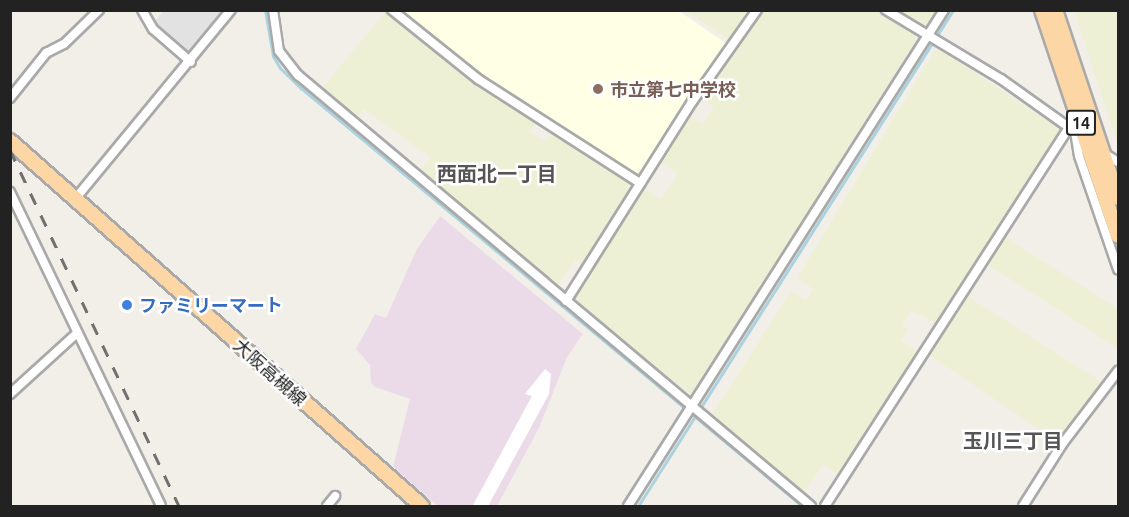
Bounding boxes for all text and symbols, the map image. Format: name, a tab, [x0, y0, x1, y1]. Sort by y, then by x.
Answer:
place label: 市立第七中学校	[610, 78, 736, 100]
marker: 市立第七中学校	[591, 82, 605, 96]
road number: 14	[1064, 110, 1098, 136]
district label: 西面北一丁目	[437, 161, 557, 185]
place label: ファミリーマート	[139, 294, 283, 316]
marker: ファミリーマート	[120, 298, 134, 312]
street label: 大阪高槻線	[229, 334, 311, 410]
district label: 玉川三丁目	[963, 428, 1063, 452]

